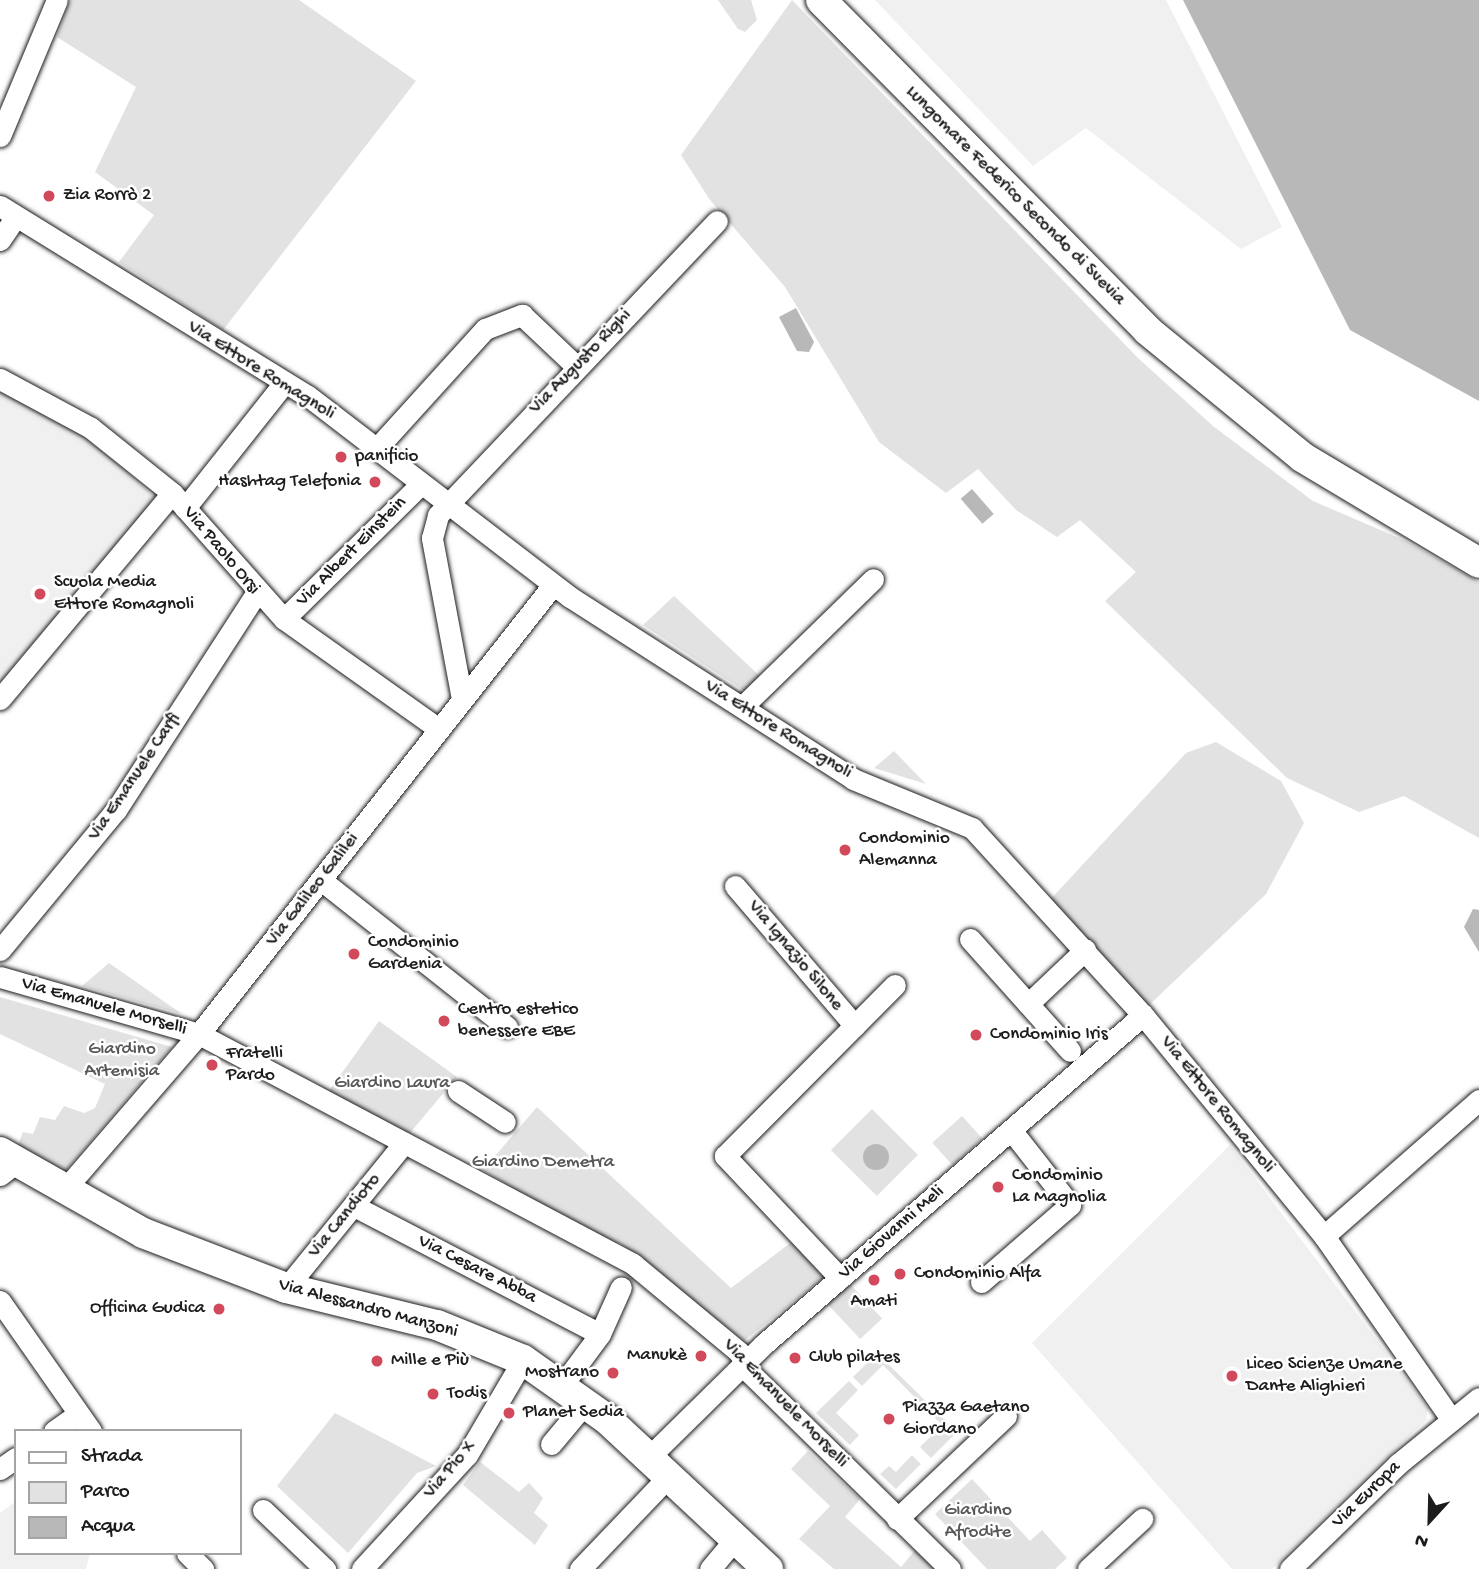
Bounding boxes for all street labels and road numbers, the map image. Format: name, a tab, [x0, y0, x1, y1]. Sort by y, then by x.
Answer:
street label: Lungomare Federico Secondo di Svevia	[900, 81, 1130, 311]
street label: Via Augusto Righi	[525, 304, 637, 420]
street label: Via Ettore Romagnoli	[183, 316, 339, 426]
street label: Via Albert Einstein	[292, 492, 412, 612]
street label: Via Paolo Orsi	[177, 502, 265, 600]
street label: Via Ettore Romagnoli	[700, 675, 856, 785]
street label: Via Emanuele Carfì	[84, 709, 186, 845]
street label: Via Galileo Galilei	[262, 829, 364, 951]
street label: Via Ignazio Silone	[742, 896, 848, 1016]
street label: Via Emanuele Morselli	[19, 972, 189, 1042]
street label: Via Ettore Romagnoli	[1155, 1032, 1279, 1178]
street label: Via Candioto	[304, 1169, 386, 1263]
street label: Via Giovanni Meli	[834, 1181, 950, 1285]
street label: Via Cesare Abba	[414, 1230, 540, 1310]
street label: Via Alessandro Manzoni	[276, 1274, 460, 1344]
street label: Via Emanuele Morselli	[717, 1335, 853, 1473]
street label: Via Pio X	[419, 1436, 481, 1504]
street label: Via Europa	[1328, 1457, 1406, 1533]

